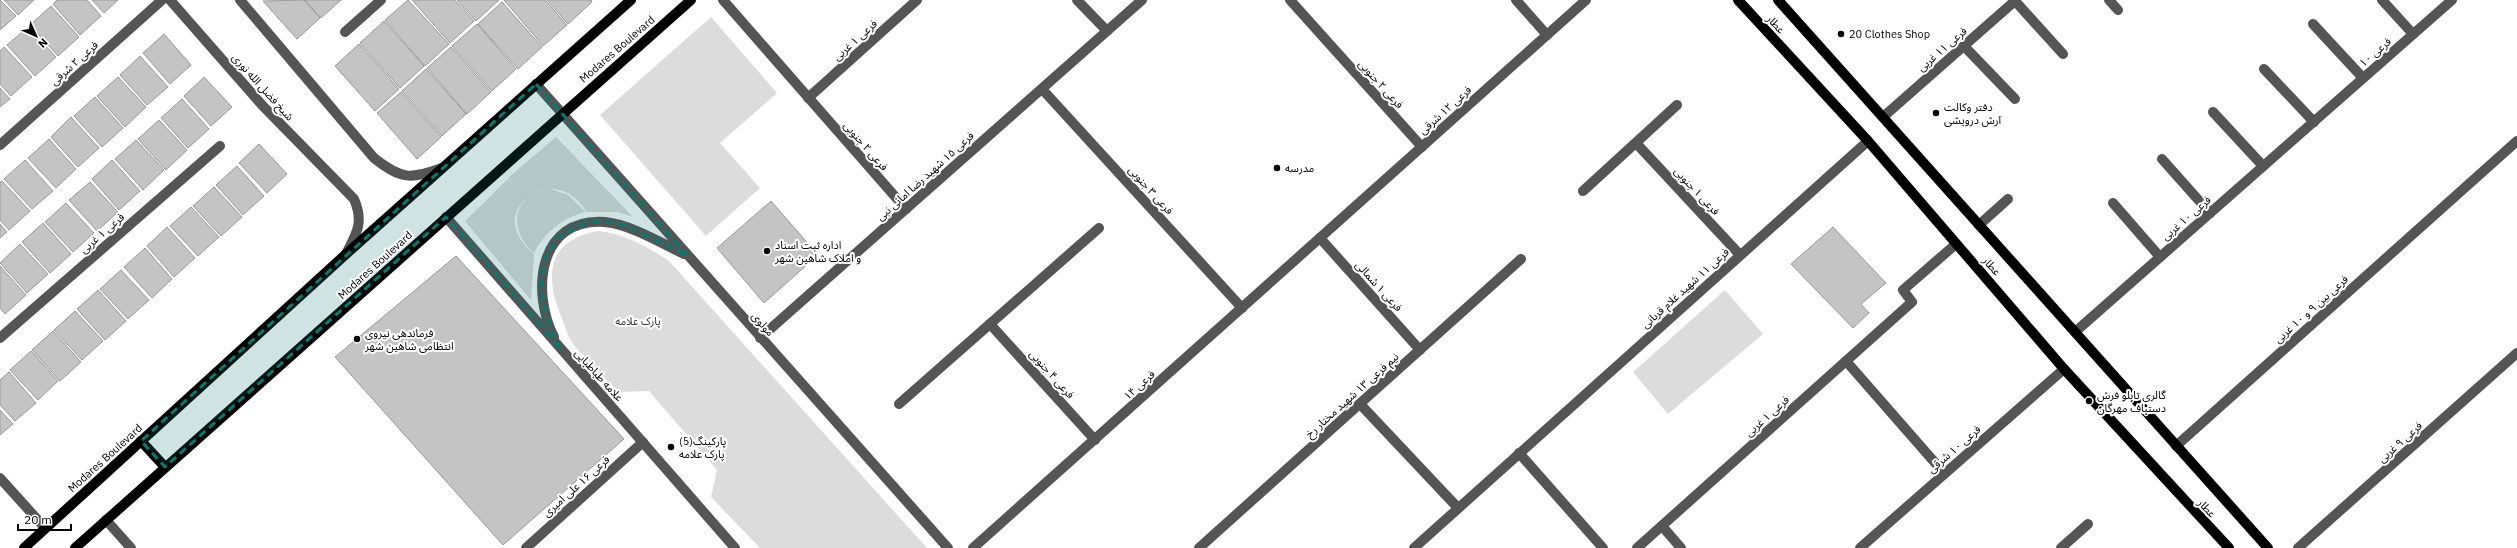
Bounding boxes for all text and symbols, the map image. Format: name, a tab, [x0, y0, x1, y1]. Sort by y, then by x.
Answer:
street label: عطار	[1763, 11, 1788, 37]
street label: Modares Boulevard	[576, 12, 658, 86]
north arrow	[16, 16, 56, 56]
street label: فرعی ۱ غربی	[830, 16, 880, 64]
street label: فرعی ۱۱ غربی	[1914, 24, 1970, 74]
place label: 20 Clothes Shop	[1849, 27, 1930, 41]
marker: 20 Clothes Shop	[1836, 29, 1846, 39]
street label: فرعی ۱۰	[2356, 34, 2394, 70]
text: N	[35, 35, 51, 51]
street label: فرعی ۲ شرقی	[47, 38, 101, 88]
street label: شیخ فضل الله نوری	[228, 50, 297, 124]
street label: فرعی ۲ جنوبی	[1355, 57, 1407, 111]
street label: فرعی ۱۲ شرقی	[1416, 83, 1474, 137]
place label: دفتر وکالت آرش درویشی	[1944, 100, 2002, 127]
marker: دفتر وکالت آرش درویشی	[1931, 108, 1941, 118]
street label: فرعی ۲ جنوبی	[841, 119, 891, 174]
street label: فرعی ۱۵ شهید رضا امانی نبی	[873, 128, 977, 224]
place label: مدرسه	[1285, 161, 1315, 175]
street label: فرعی ۳ جنوبی	[1125, 163, 1177, 217]
marker: مدرسه	[1272, 163, 1282, 173]
street label: فرعی ۱ جنوبی	[1671, 164, 1723, 218]
street label: فرعی ۱۰ غربی	[2158, 193, 2214, 243]
street label: فرعی ۱ غربی	[77, 210, 127, 256]
street label: Modares Boulevard	[335, 228, 415, 302]
place label: اداره ثبت اسناد و املاک شاهین شهر	[774, 238, 861, 265]
street label: فرعی ۱۱ شهید غلام قربانی	[1638, 245, 1733, 332]
marker: اداره ثبت اسناد و املاک شاهین شهر	[762, 246, 772, 256]
street label: عطار	[1979, 253, 2004, 279]
street label: فرعی ۱ شمالی	[1353, 258, 1405, 314]
street label: فرعی بین ۹ و ۱۰ غربی	[2271, 272, 2351, 346]
street label: مولوی	[749, 309, 777, 339]
park label: پارک علامه	[615, 314, 661, 329]
place label: فرماندهی نیروی انتظامی شاهین شهر	[364, 326, 454, 353]
marker: فرماندهی نیروی انتظامی شاهین شهر	[352, 334, 362, 344]
street label: علامه طباطبایی	[572, 346, 627, 405]
street label: فرعی ۴ جنوبی	[1026, 347, 1078, 401]
street label: نیم فرعی ۱۳ شهید مختار رخ	[1302, 349, 1403, 442]
street label: فرعی ۱۴	[1120, 367, 1158, 403]
place label: گالری تابلو فرش دستباف مهرگان	[2097, 388, 2166, 415]
street label: فرعی ۱ غربی	[1742, 392, 1792, 440]
marker: گالری تابلو فرش دستباف مهرگان	[2084, 396, 2094, 406]
street label: فرعی ۹ غربی	[2375, 418, 2425, 466]
street label: Modares Boulevard	[65, 421, 145, 495]
street label: فرعی ۱۰ شرقی	[1924, 422, 1984, 476]
place label: پارکینگ(5) پارک علامه	[679, 434, 726, 462]
marker: پارکینگ(5) پارک علامه	[666, 442, 676, 452]
street label: فرعی ۱۶ علی امیری	[540, 452, 612, 520]
street label: عطار	[2194, 495, 2219, 521]
scale bar	[18, 506, 71, 532]
text: 20 m	[24, 512, 52, 527]

